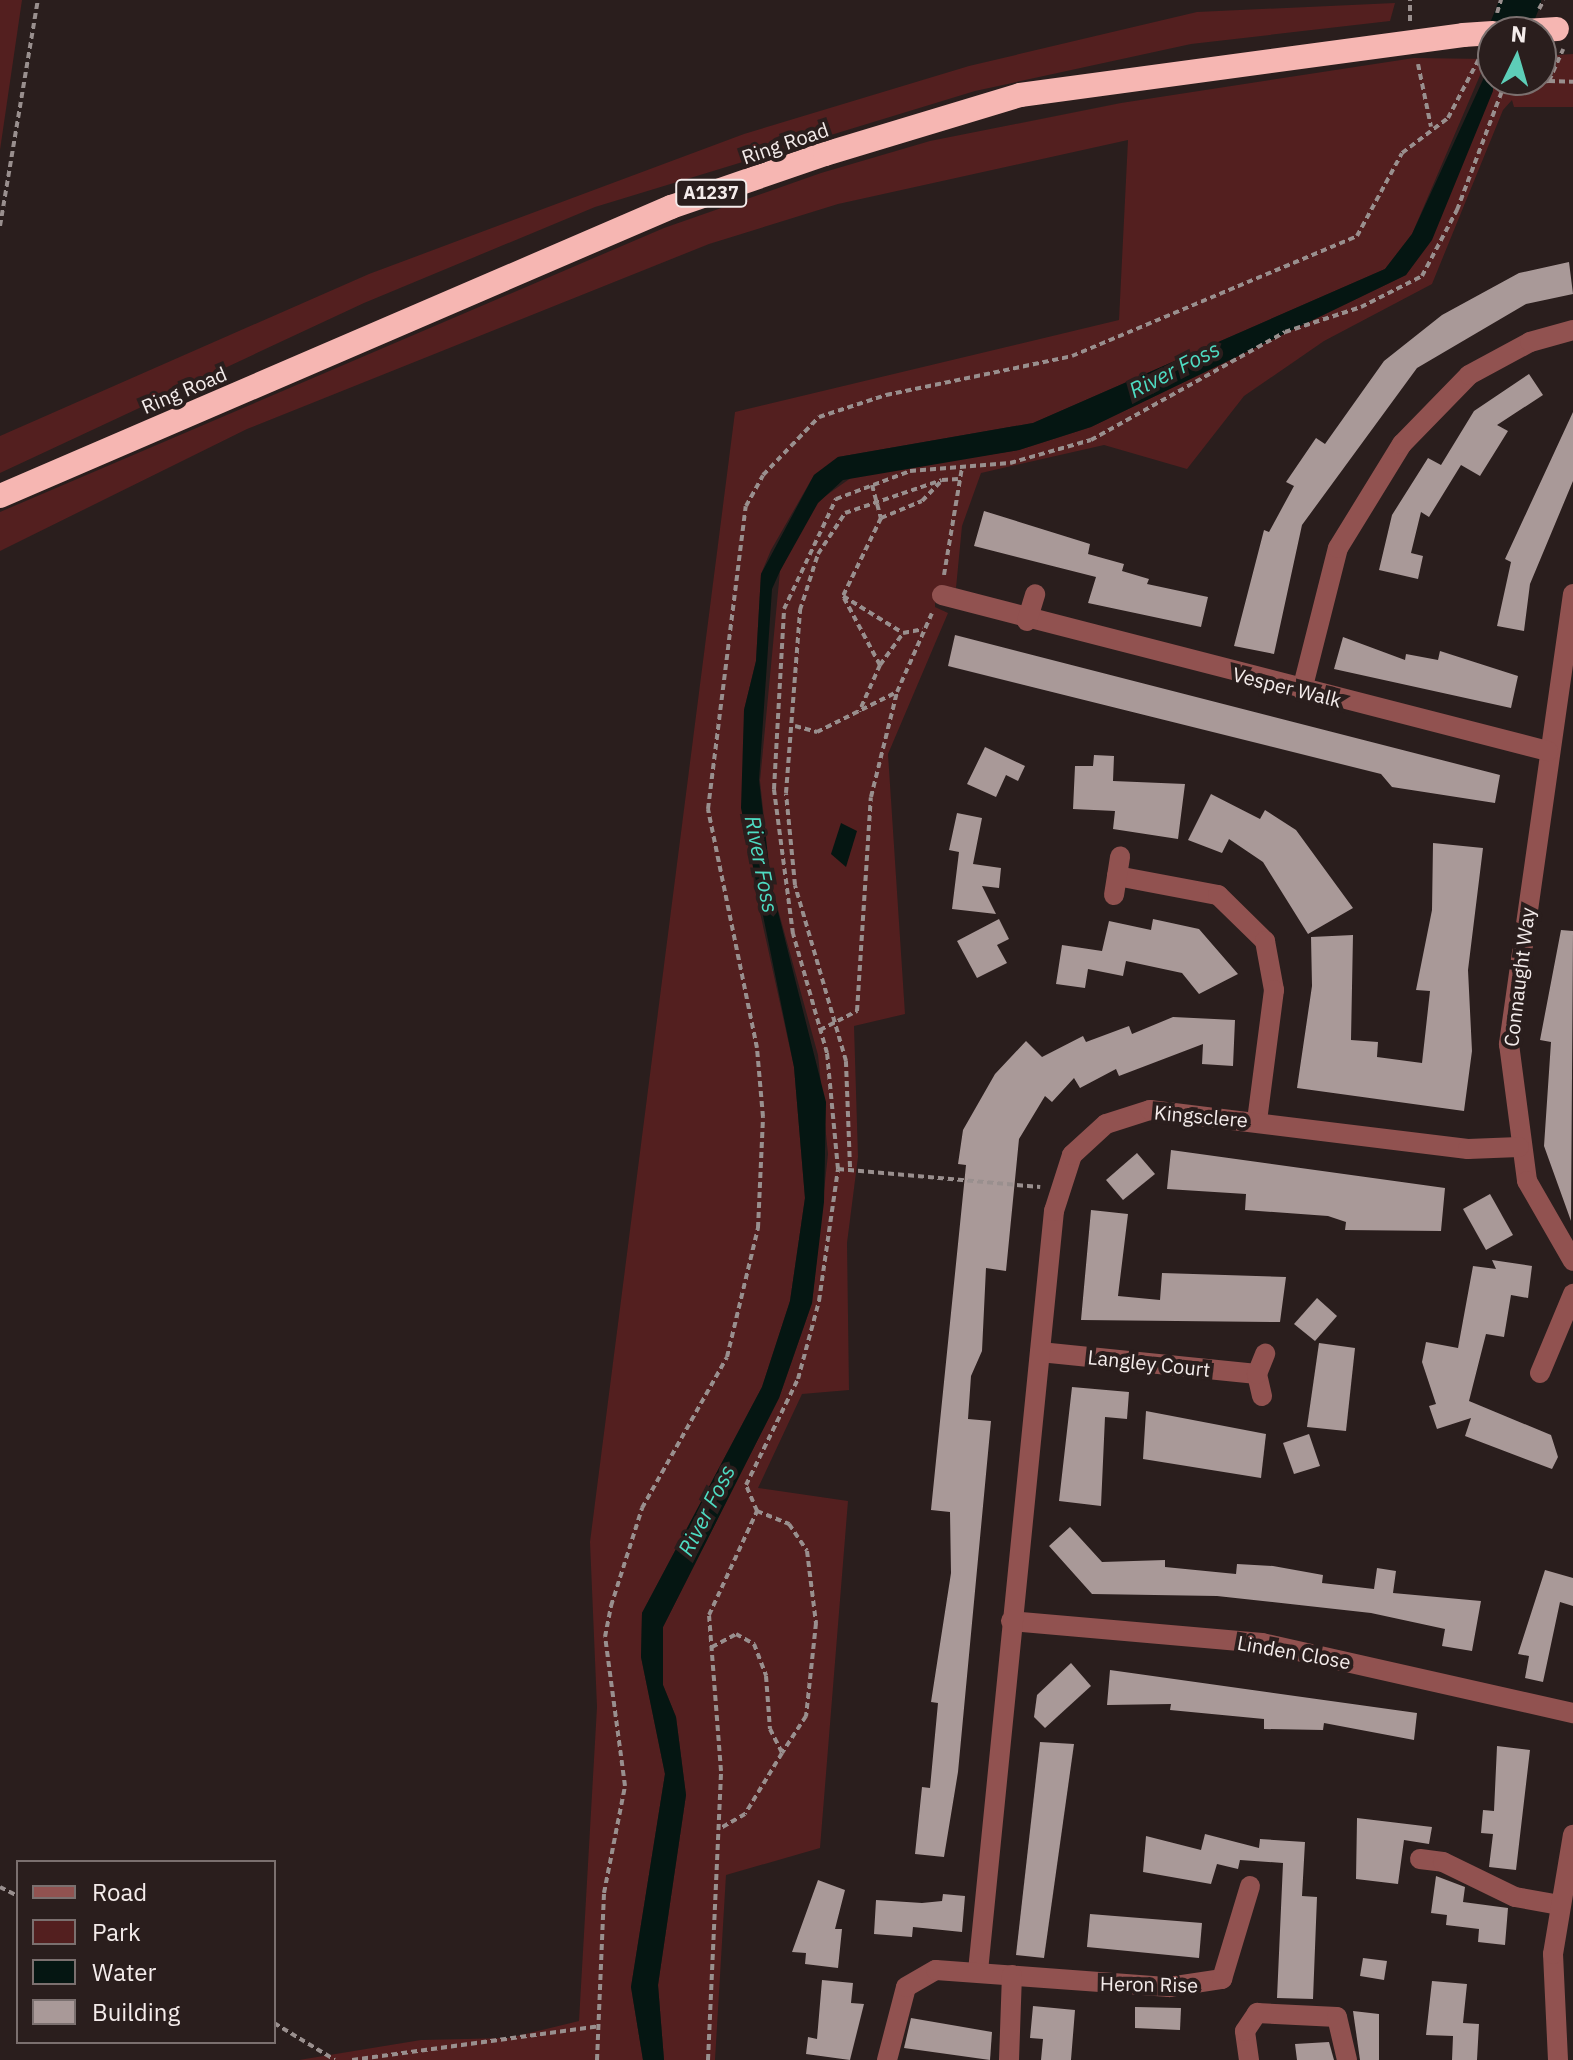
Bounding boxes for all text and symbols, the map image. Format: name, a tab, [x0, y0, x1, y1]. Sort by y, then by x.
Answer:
north arrow	[1477, 16, 1557, 96]
text: N	[1510, 18, 1528, 49]
street label: Ring Road	[738, 117, 832, 169]
road number: A1237	[675, 179, 747, 207]
water label: River Foss	[1124, 335, 1224, 403]
street label: Ring Road	[138, 361, 230, 419]
street label: Vesper Walk	[1230, 662, 1344, 712]
water label: River Foss	[740, 813, 784, 915]
street label: Connaught Way	[1499, 906, 1539, 1048]
street label: Kingsclere	[1153, 1100, 1249, 1132]
street label: Langley Court	[1087, 1345, 1211, 1381]
water label: River Foss	[672, 1460, 740, 1560]
street label: Linden Close	[1235, 1630, 1353, 1674]
legend	[16, 1860, 276, 2044]
text: Road	[92, 1876, 147, 1908]
text: Park	[92, 1916, 141, 1948]
text: Water	[92, 1956, 156, 1988]
street label: Heron Rise	[1100, 1971, 1198, 1997]
text: Building	[92, 1996, 180, 2028]

